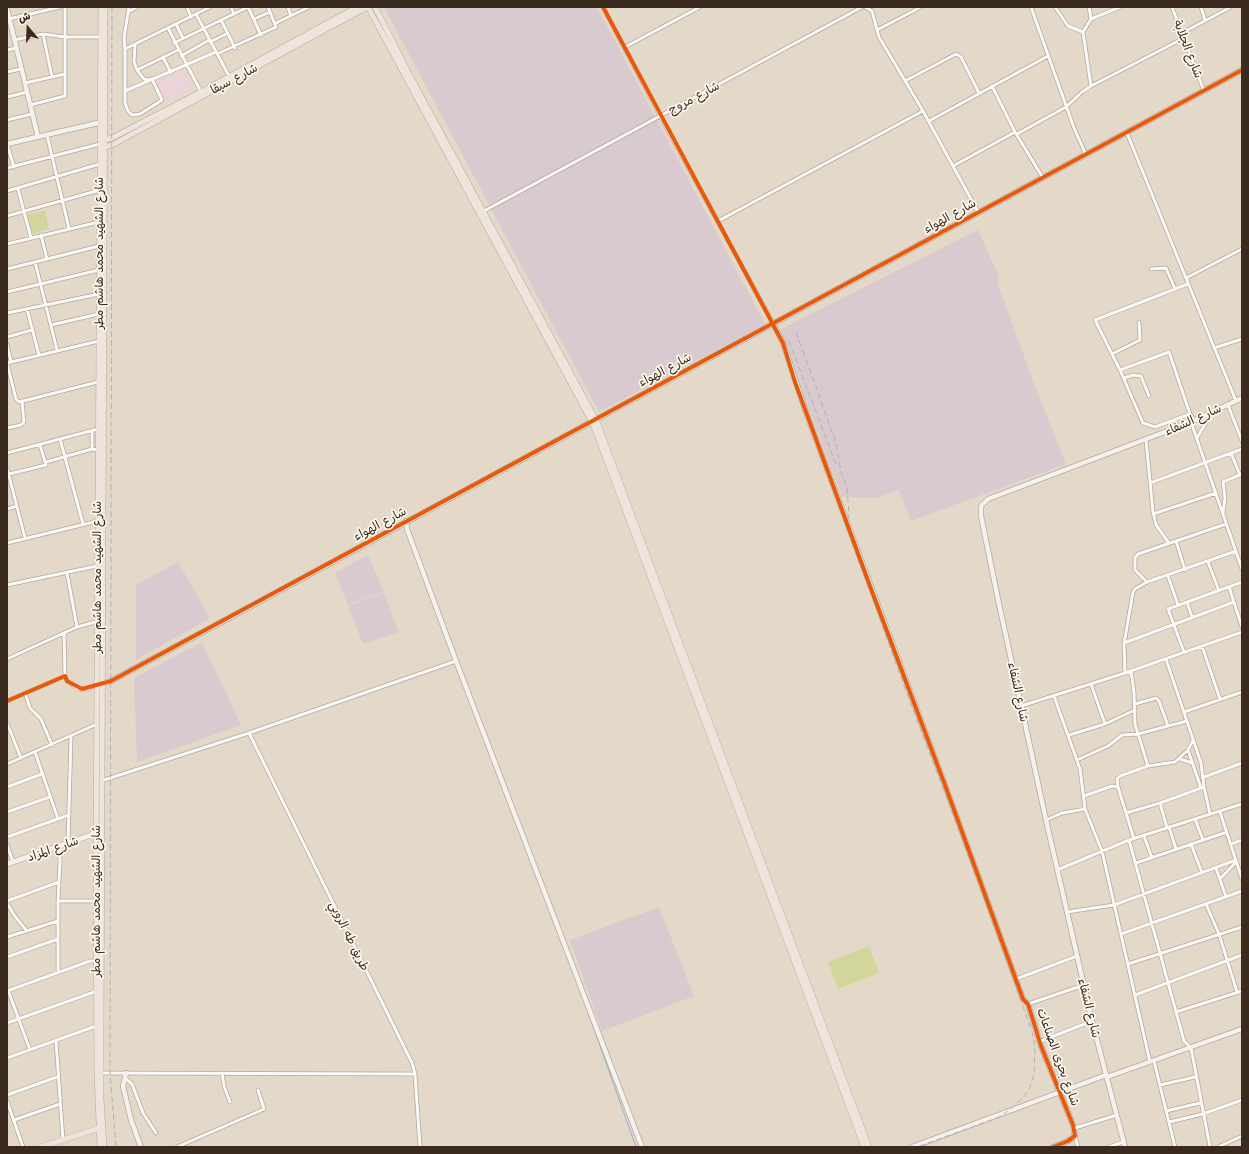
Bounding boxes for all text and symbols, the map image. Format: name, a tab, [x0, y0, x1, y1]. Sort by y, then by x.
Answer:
text: ش	[16, 7, 32, 25]
north arrow	[8, 8, 48, 48]
street label: شارع الجلابة	[1170, 18, 1206, 80]
street label: شارع سيقا	[208, 61, 260, 97]
street label: شارع مروج	[666, 79, 722, 117]
street label: شارع الشهيد محمد هاشم مطر	[92, 177, 106, 329]
street label: شارع الهواء	[921, 196, 979, 236]
street label: شارع الهواء	[636, 350, 694, 390]
street label: شارع الشفاء	[1162, 401, 1224, 439]
street label: شارع الشهيد محمد هاشم مطر	[90, 501, 104, 653]
street label: شارع الهواء	[351, 504, 409, 544]
street label: شارع الشفاء	[1005, 661, 1031, 723]
street label: شارع الشهيد محمد هاشم مطر	[89, 825, 103, 977]
street label: شارع المزاد	[26, 834, 80, 864]
street label: طريق طه الروبي	[326, 899, 372, 973]
street label: شارع الشفاء	[1075, 977, 1103, 1039]
street label: شارع بحرى الصناعات	[1034, 1006, 1082, 1108]

